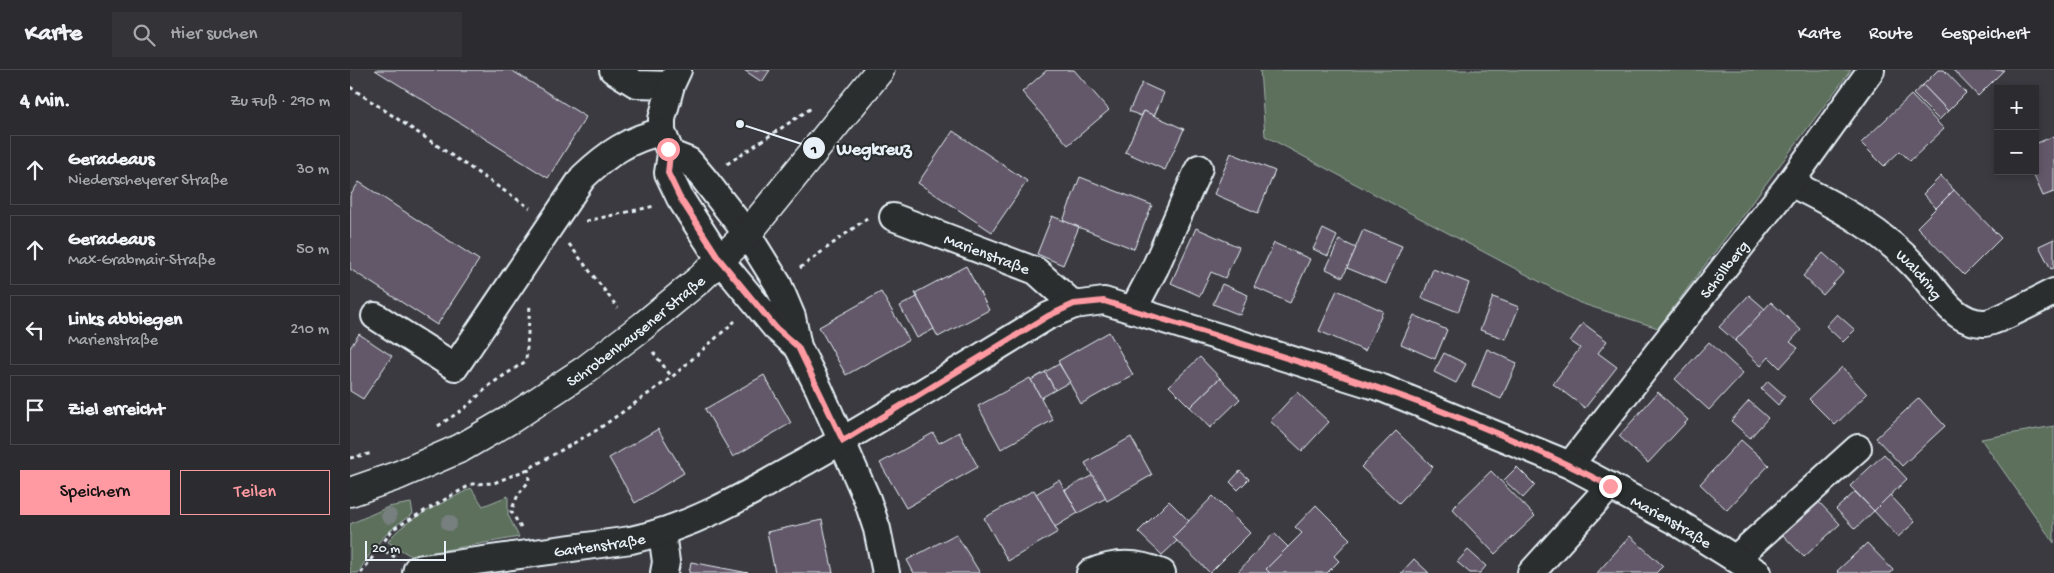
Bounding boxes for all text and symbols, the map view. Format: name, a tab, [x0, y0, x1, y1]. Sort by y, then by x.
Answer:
search box	[112, 12, 462, 57]
text: Karte	[25, 20, 82, 49]
icon: search	[130, 21, 158, 49]
text: Hier suchen	[170, 23, 258, 46]
text: Karte	[1798, 24, 1841, 45]
text: Route	[1869, 24, 1913, 45]
text: Gespeichert	[1941, 24, 2029, 45]
map controls	[1994, 85, 2039, 175]
button: +	[1994, 85, 2039, 130]
text: 4 Min.	[20, 90, 71, 115]
text: Zu Fuß · 290 m	[230, 93, 330, 112]
button: −	[1994, 130, 2039, 175]
callout: Wegkreuz	[802, 131, 921, 164]
route start	[657, 138, 680, 161]
text: Wegkreuz	[836, 140, 913, 161]
text: 1	[810, 141, 817, 159]
text: Geradeaus	[68, 149, 154, 172]
icon: ahead	[21, 156, 49, 184]
text: 30 m	[296, 161, 329, 180]
text: Niederscheyerer Straße	[68, 172, 228, 191]
text: Geradeaus	[68, 229, 154, 252]
street label: Marienstraße	[941, 231, 1032, 281]
icon: ahead	[21, 236, 49, 264]
street label: Schöllberg	[1697, 238, 1754, 304]
text: 50 m	[296, 241, 329, 260]
street label: Waldring	[1891, 247, 1945, 305]
text: Max-Grabmair-Straße	[68, 252, 215, 271]
street label: Schrobenhausener Straße	[564, 272, 711, 393]
text: Links abbiegen	[68, 309, 182, 332]
icon: left	[21, 316, 49, 344]
text: 210 m	[290, 321, 329, 340]
text: Marienstraße	[68, 332, 158, 351]
icon: arrive	[21, 396, 49, 424]
text: Ziel erreicht	[68, 399, 165, 422]
button: Speichern	[20, 470, 170, 515]
button: Teilen	[180, 470, 330, 515]
route end	[1599, 475, 1622, 498]
street label: Marienstraße	[1627, 493, 1714, 555]
street label: Gartenstraße	[553, 531, 648, 563]
scale bar	[365, 538, 446, 561]
text: 20 m	[372, 541, 400, 558]

